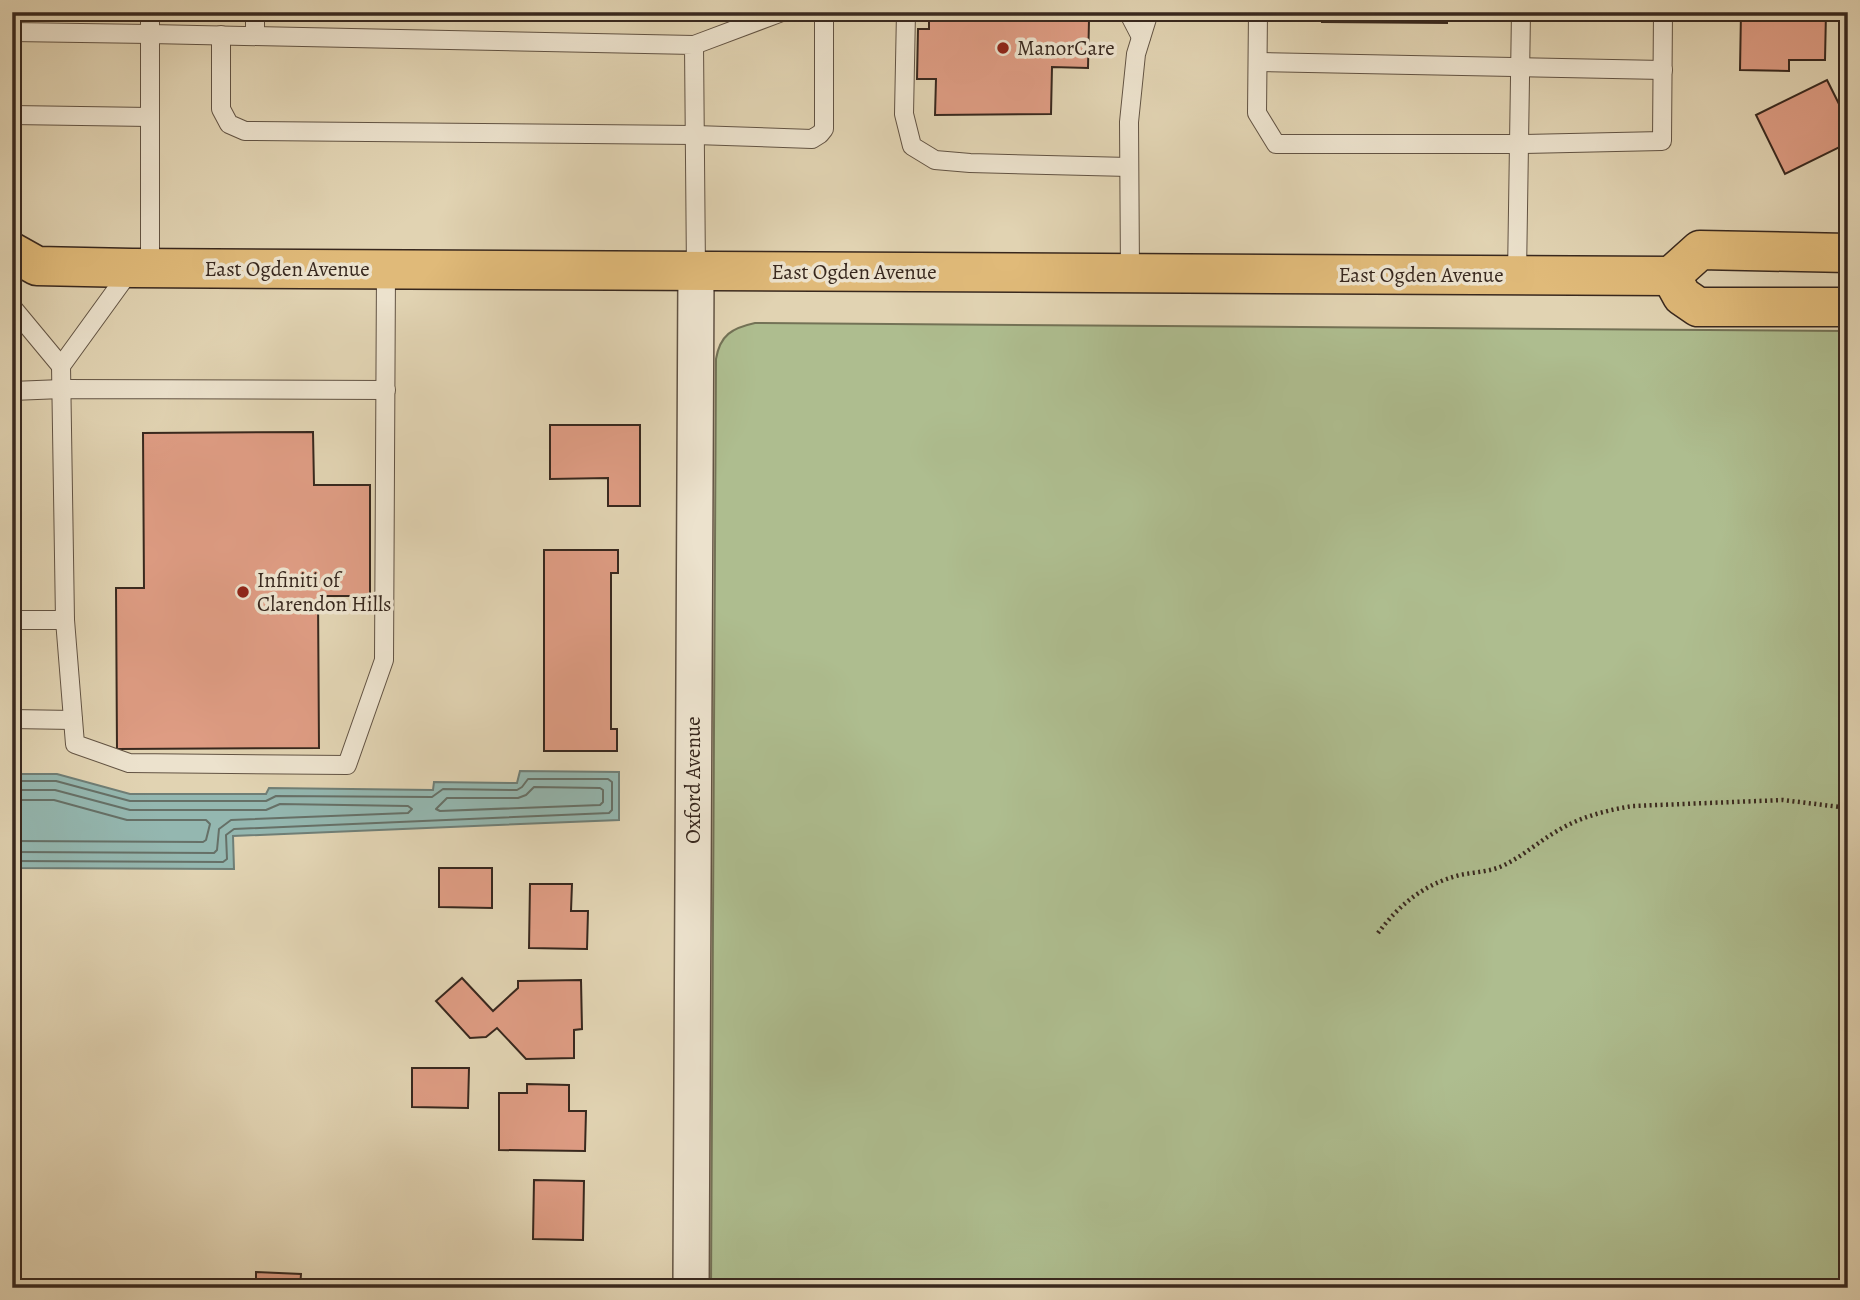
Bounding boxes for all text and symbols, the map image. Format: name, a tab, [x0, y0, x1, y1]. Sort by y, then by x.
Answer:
place label: ManorCare	[1017, 34, 1115, 62]
marker: ManorCare	[995, 40, 1011, 56]
street label: East Ogden Avenue	[204, 255, 370, 283]
street label: East Ogden Avenue	[771, 258, 937, 286]
street label: East Ogden Avenue	[1338, 261, 1504, 289]
place label: Infiniti of Clarendon Hills	[257, 566, 391, 618]
marker: Infiniti of Clarendon Hills	[235, 584, 251, 600]
street label: Oxford Avenue	[679, 716, 707, 844]

